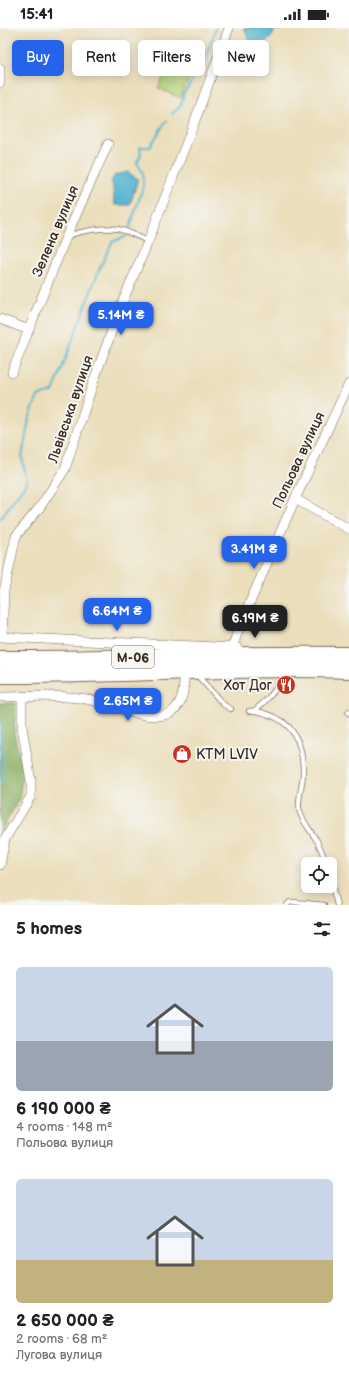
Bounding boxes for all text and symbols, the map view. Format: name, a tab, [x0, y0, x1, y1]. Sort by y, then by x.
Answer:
text: 15:41	[20, 5, 53, 24]
chip: Buy	[12, 40, 64, 76]
chip: Rent	[72, 40, 130, 76]
chip: Filters	[138, 40, 205, 76]
chip: New	[213, 40, 269, 76]
street label: Зелена вулиця	[29, 183, 82, 279]
pin: 5.14M ₴	[84, 302, 158, 336]
text: 5.14M ₴	[98, 307, 144, 323]
street label: Львівська вулиця	[44, 353, 97, 466]
street label: Польова вулиця	[269, 409, 328, 511]
pin: 3.41M ₴	[217, 536, 291, 570]
text: 3.41M ₴	[231, 541, 277, 557]
pin: 6.64M ₴	[80, 598, 154, 632]
text: 6.64M ₴	[92, 603, 142, 619]
pin: 6.19M ₴	[218, 605, 292, 639]
text: 6.19M ₴	[231, 610, 279, 626]
road number: М-06	[112, 646, 154, 668]
restaurant icon: Хот Дог	[275, 674, 297, 696]
place label: Хот Дог	[224, 677, 273, 694]
pin: 2.65M ₴	[91, 688, 165, 722]
text: 2.65M ₴	[103, 693, 153, 709]
shop icon: KTM LVIV	[171, 743, 193, 765]
place label: KTM LVIV	[196, 746, 258, 763]
map controls	[301, 857, 337, 893]
button: locate	[301, 857, 337, 893]
icon: filters	[311, 918, 333, 940]
text: 5 homes	[16, 919, 82, 939]
icon: home	[139, 993, 211, 1065]
text: 6 190 000 ₴	[16, 1099, 111, 1119]
text: 4 rooms · 148 m²	[16, 1119, 113, 1135]
text: Польова вулиця	[16, 1135, 113, 1151]
icon: home	[139, 1205, 211, 1277]
text: 2 650 000 ₴	[16, 1311, 114, 1331]
text: 2 rooms · 68 m²	[16, 1331, 107, 1347]
text: Лугова вулиця	[16, 1347, 102, 1363]

